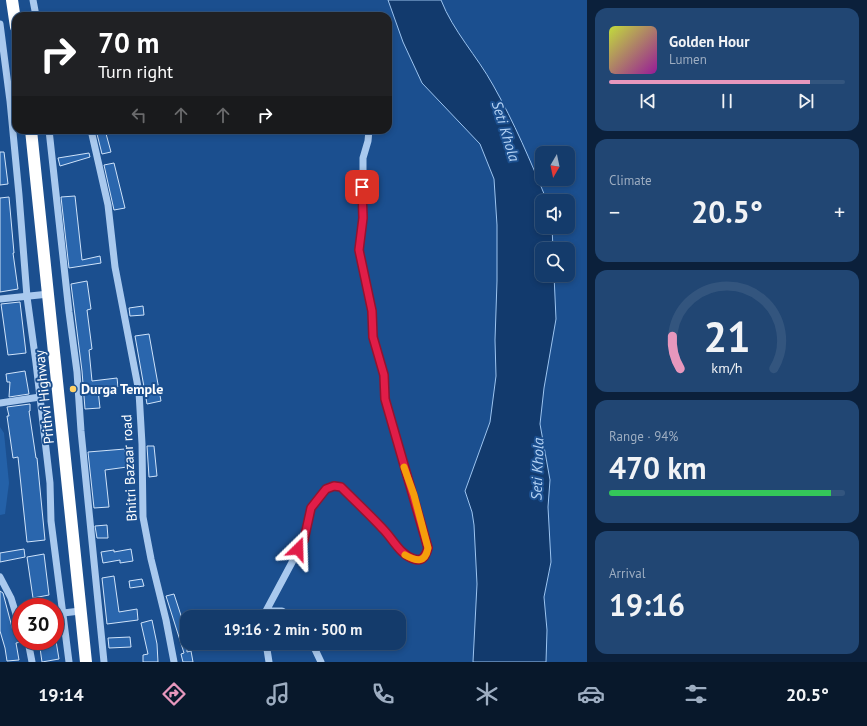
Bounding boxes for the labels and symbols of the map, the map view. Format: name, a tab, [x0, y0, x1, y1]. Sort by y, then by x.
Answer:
water label: Seti Khola	[488, 98, 524, 164]
north arrow	[535, 146, 575, 186]
pin	[345, 170, 379, 204]
street label: Prithvi Highway	[30, 349, 58, 445]
place label: Durga Temple	[81, 380, 163, 398]
marker: Durga Temple	[68, 384, 78, 394]
street label: Bhitri Bazaar road	[117, 414, 141, 522]
water label: Seti Khola	[526, 437, 548, 501]
position arrow	[277, 528, 319, 570]
speed limit sign: 30	[12, 598, 64, 650]

